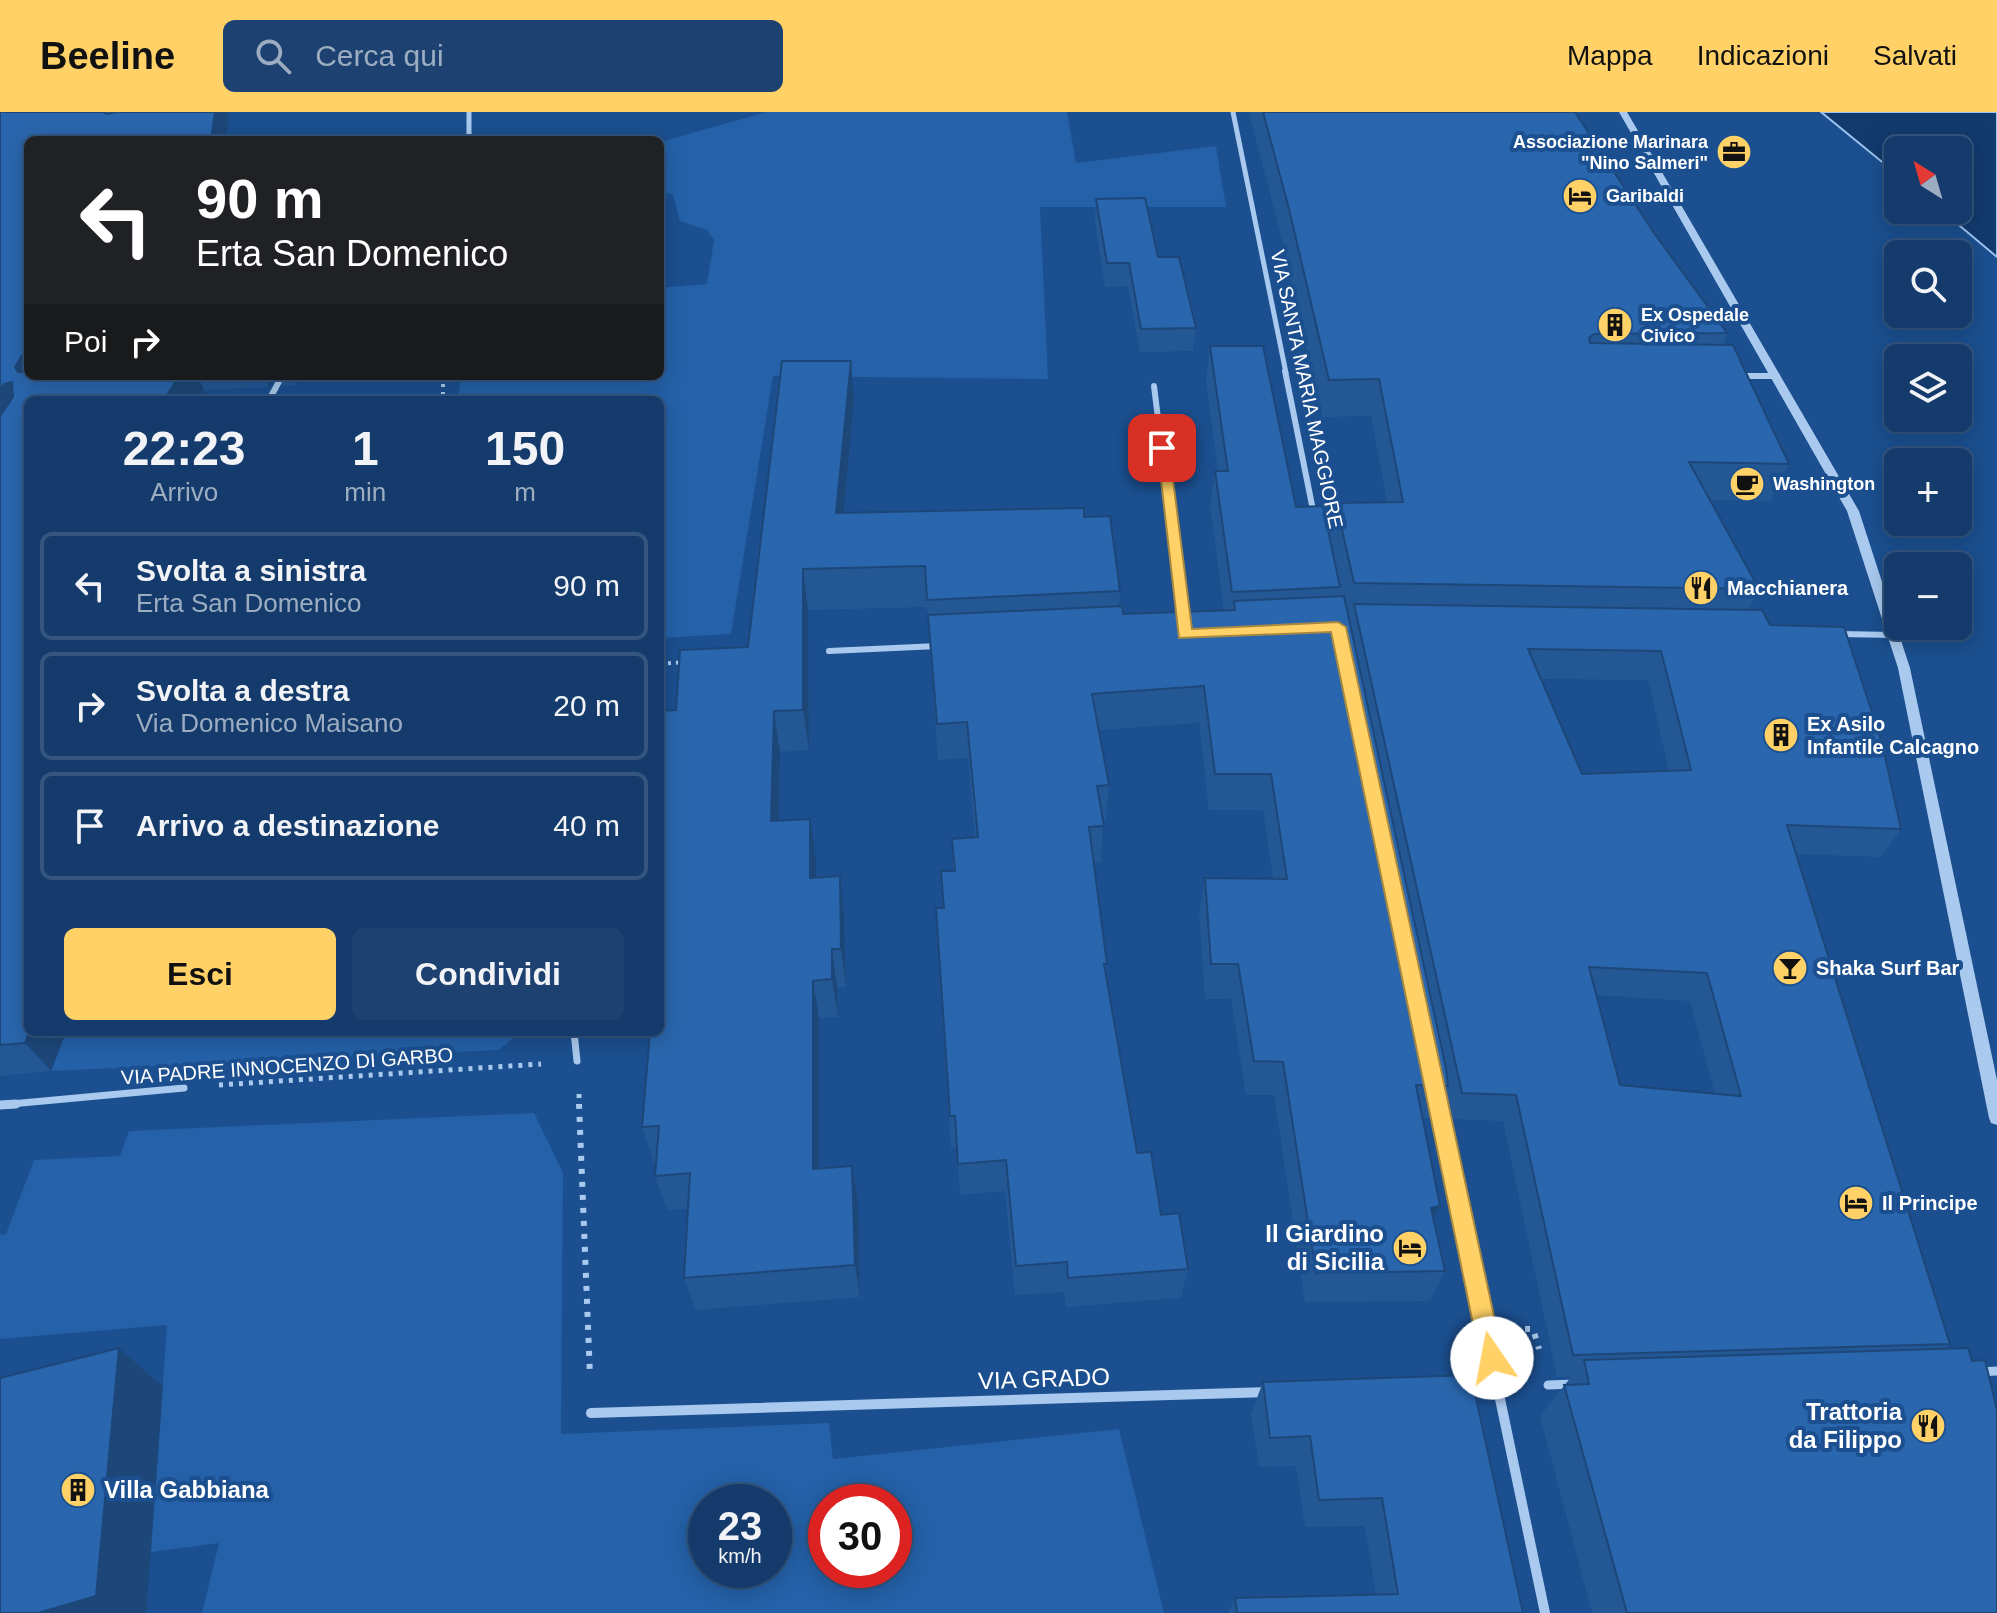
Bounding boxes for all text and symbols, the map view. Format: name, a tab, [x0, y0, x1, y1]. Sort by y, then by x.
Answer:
search box	[223, 20, 783, 92]
icon: search	[251, 34, 295, 78]
text: Beeline	[40, 35, 175, 77]
text: Cerca qui	[315, 39, 444, 72]
text: Mappa	[1567, 40, 1653, 71]
text: Indicazioni	[1697, 40, 1829, 71]
text: Salvati	[1873, 40, 1957, 71]
place label: Associazione Marinara "Nino Salmeri"	[1513, 132, 1709, 173]
office icon: Associazione Marinara "Nino Salmeri"	[1715, 133, 1753, 171]
north arrow	[1884, 136, 1972, 224]
map controls	[1884, 136, 1972, 640]
text: 90 m	[196, 167, 324, 230]
icon: left	[64, 168, 168, 272]
hotel icon: Garibaldi	[1561, 177, 1599, 215]
place label: Garibaldi	[1606, 186, 1684, 206]
text: Erta San Domenico	[196, 233, 508, 274]
button: search	[1884, 240, 1972, 328]
street label: VIA SANTA MARIA MAGGIORE	[1267, 248, 1347, 530]
place label: Ex Ospedale Civico	[1641, 305, 1749, 346]
building icon: Ex Ospedale Civico	[1596, 306, 1634, 344]
icon: right	[123, 320, 167, 364]
text: Poi	[64, 325, 107, 358]
button: layers	[1884, 344, 1972, 432]
pin	[1128, 414, 1196, 482]
text: 22:23	[123, 422, 246, 475]
text: 1	[352, 422, 379, 475]
text: 150	[485, 422, 565, 475]
icon: arrive	[1140, 426, 1184, 470]
button: +	[1884, 448, 1972, 536]
cafe icon: Washington	[1728, 465, 1766, 503]
place label: Washington	[1773, 474, 1875, 494]
text: Arrivo	[150, 477, 218, 507]
text: min	[344, 477, 386, 507]
text: m	[514, 477, 536, 507]
button: −	[1884, 552, 1972, 640]
text: Svolta a sinistra	[136, 554, 366, 587]
icon: left	[68, 564, 112, 608]
text: 90 m	[553, 569, 620, 602]
restaurant icon: Macchianera	[1682, 569, 1720, 607]
place label: Macchianera	[1727, 577, 1849, 599]
text: Erta San Domenico	[136, 588, 361, 618]
text: Svolta a destra	[136, 674, 349, 707]
icon: right	[68, 684, 112, 728]
text: 20 m	[553, 689, 620, 722]
text: Via Domenico Maisano	[136, 708, 403, 738]
place label: Ex Asilo Infantile Calcagno	[1807, 713, 1979, 758]
building icon: Ex Asilo Infantile Calcagno	[1762, 716, 1800, 754]
icon: arrive	[68, 804, 112, 848]
text: Arrivo a destinazione	[136, 809, 439, 842]
text: 40 m	[553, 809, 620, 842]
button: Esci	[64, 928, 336, 1020]
button: Condividi	[352, 928, 624, 1020]
bar icon: Shaka Surf Bar	[1771, 949, 1809, 987]
place label: Shaka Surf Bar	[1816, 957, 1960, 979]
street label: VIA PADRE INNOCENZO DI GARBO	[120, 1043, 454, 1089]
hotel icon: Il Principe	[1837, 1184, 1875, 1222]
place label: Il Principe	[1882, 1192, 1978, 1214]
place label: Il Giardino di Sicilia	[1265, 1220, 1385, 1275]
hotel icon: Il Giardino di Sicilia	[1391, 1229, 1429, 1267]
position arrow	[1450, 1316, 1534, 1400]
street label: VIA GRADO	[978, 1363, 1110, 1394]
place label: Trattoria da Filippo	[1789, 1398, 1903, 1453]
restaurant icon: Trattoria da Filippo	[1909, 1407, 1947, 1445]
building icon: Villa Gabbiana	[59, 1471, 97, 1509]
place label: Villa Gabbiana	[104, 1476, 270, 1503]
speed limit sign: 30	[808, 1484, 912, 1588]
text: 23	[718, 1504, 762, 1548]
text: km/h	[718, 1545, 762, 1567]

